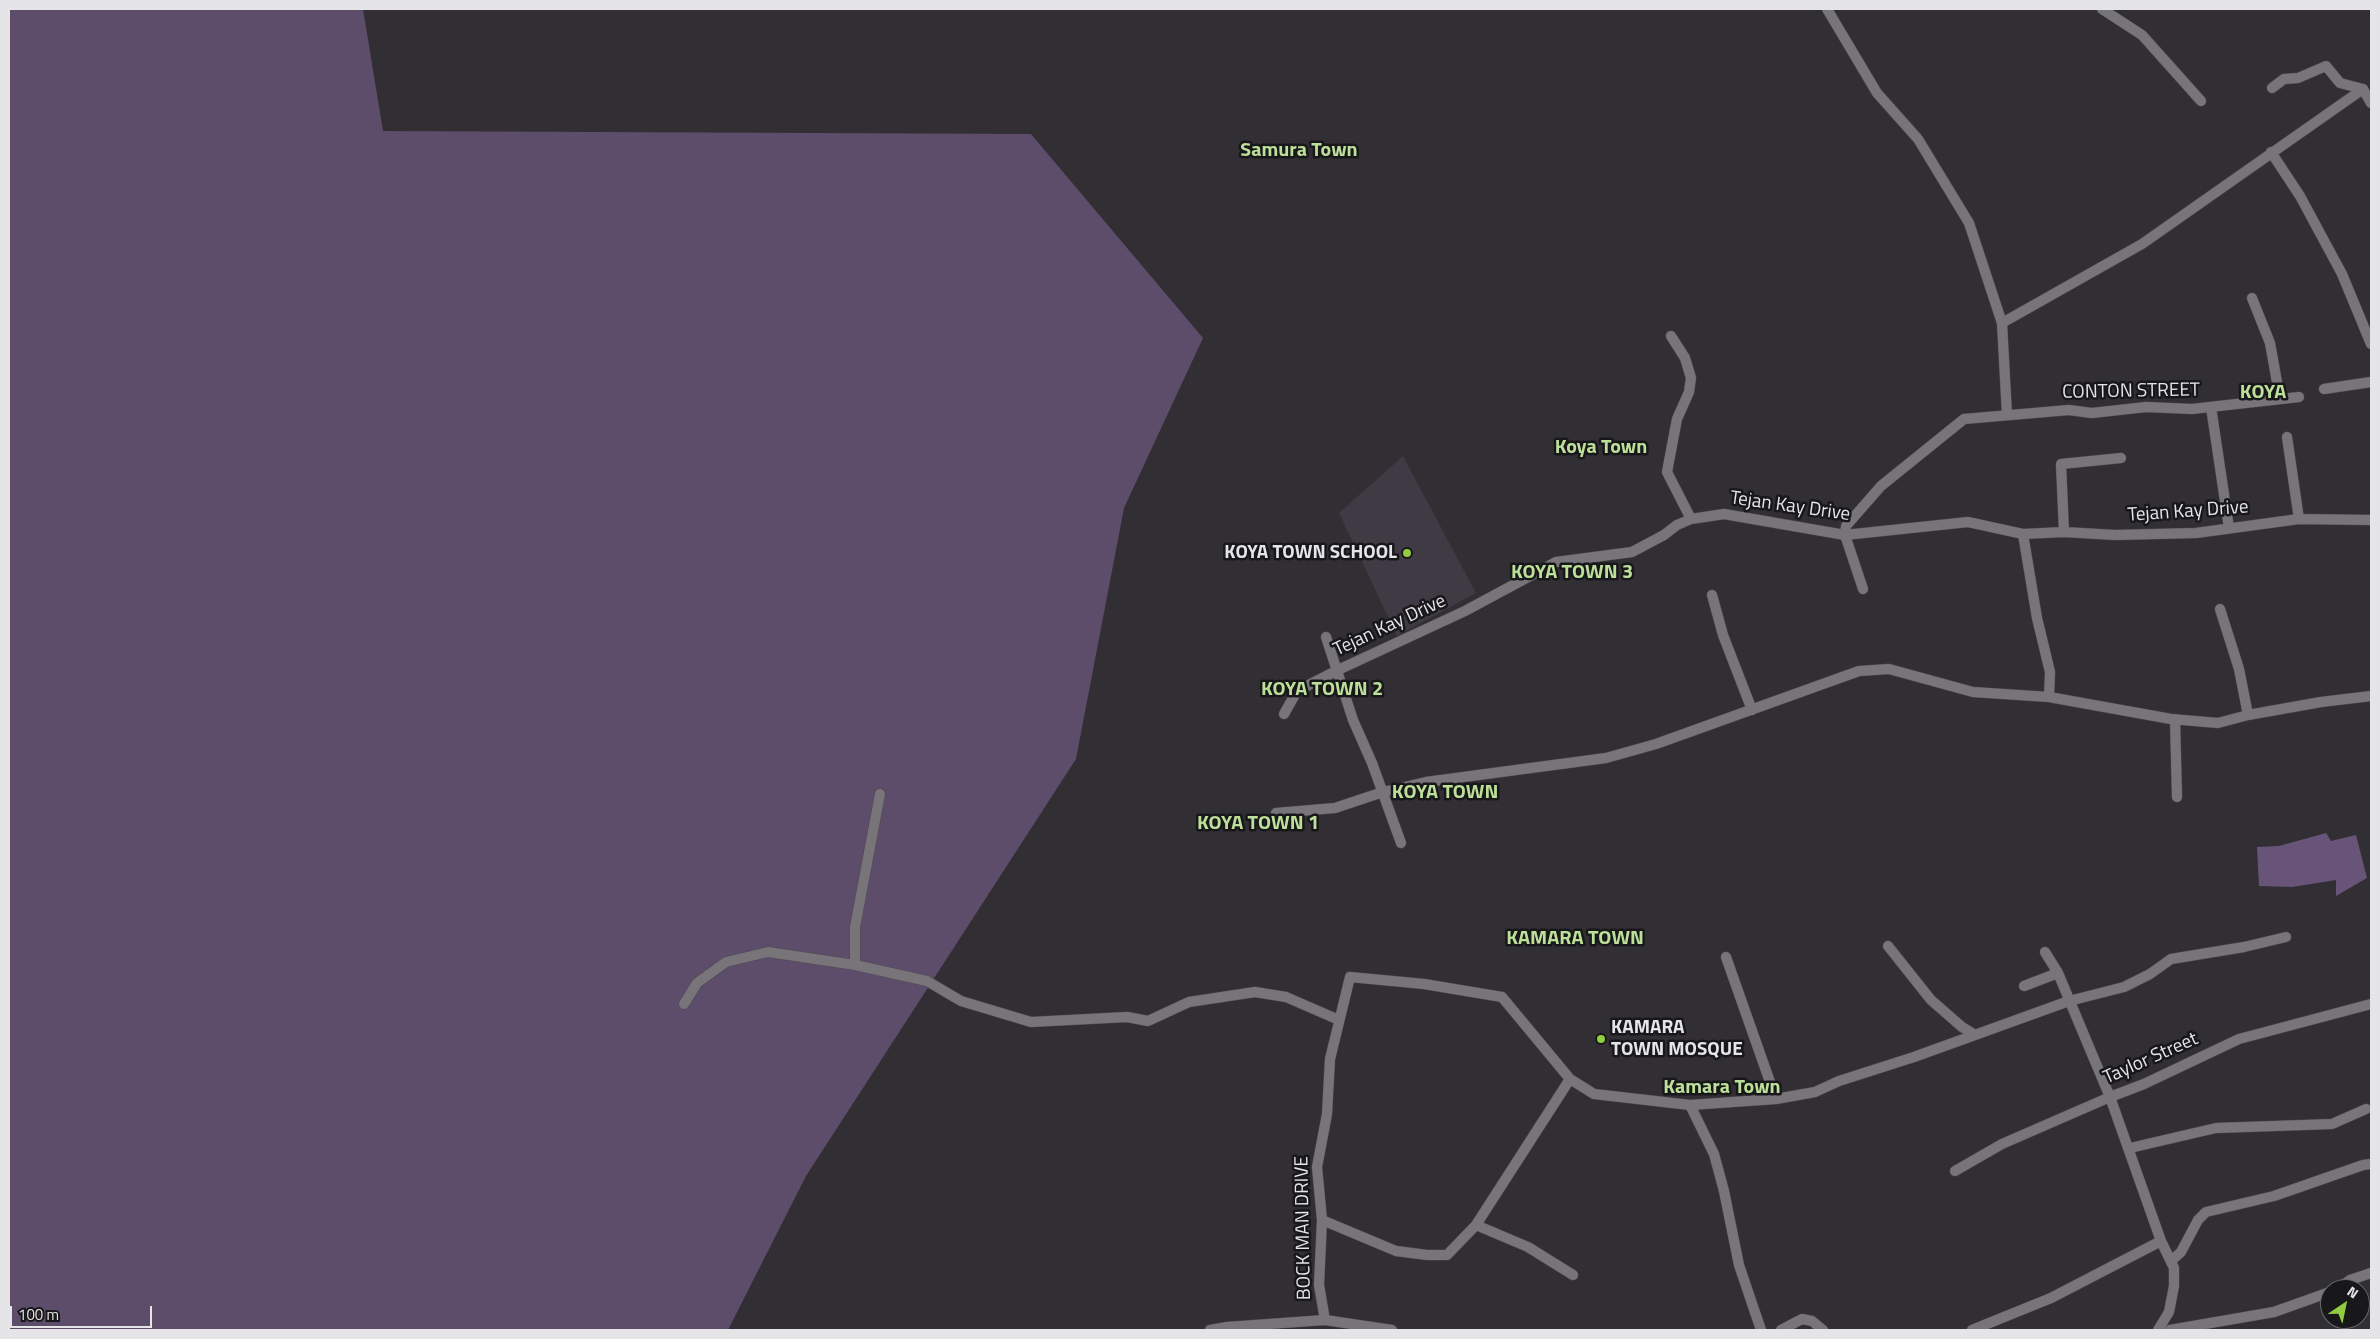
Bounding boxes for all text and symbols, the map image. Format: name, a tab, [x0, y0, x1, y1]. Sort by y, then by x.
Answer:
district label: Samura Town	[1240, 139, 1358, 163]
street label: CONTON STREET	[2062, 379, 2200, 405]
district label: KOYA	[2240, 381, 2286, 405]
district label: Koya Town	[1555, 436, 1647, 460]
street label: Tejan Kay Drive	[1728, 487, 1852, 527]
street label: Tejan Kay Drive	[2127, 496, 2249, 528]
place label: KOYA TOWN SCHOOL	[1224, 542, 1397, 564]
marker: KOYA TOWN SCHOOL	[1401, 547, 1413, 559]
district label: KOYA TOWN 3	[1511, 561, 1633, 585]
street label: Tejan Kay Drive	[1330, 590, 1450, 662]
district label: KOYA TOWN 2	[1261, 678, 1383, 702]
district label: KOYA TOWN	[1392, 781, 1498, 805]
district label: KOYA TOWN 1	[1197, 812, 1319, 836]
district label: KAMARA TOWN	[1506, 927, 1644, 951]
place label: KAMARA TOWN MOSQUE	[1611, 1017, 1743, 1061]
street label: Taylor Street	[2100, 1028, 2202, 1090]
marker: KAMARA TOWN MOSQUE	[1595, 1033, 1607, 1045]
district label: Kamara Town	[1663, 1076, 1781, 1100]
street label: BOCK MAN DRIVE	[1291, 1156, 1317, 1300]
north arrow	[2320, 1279, 2370, 1329]
text: N	[2343, 1281, 2363, 1303]
scale bar	[12, 1296, 155, 1328]
text: 100 m	[18, 1303, 59, 1326]

